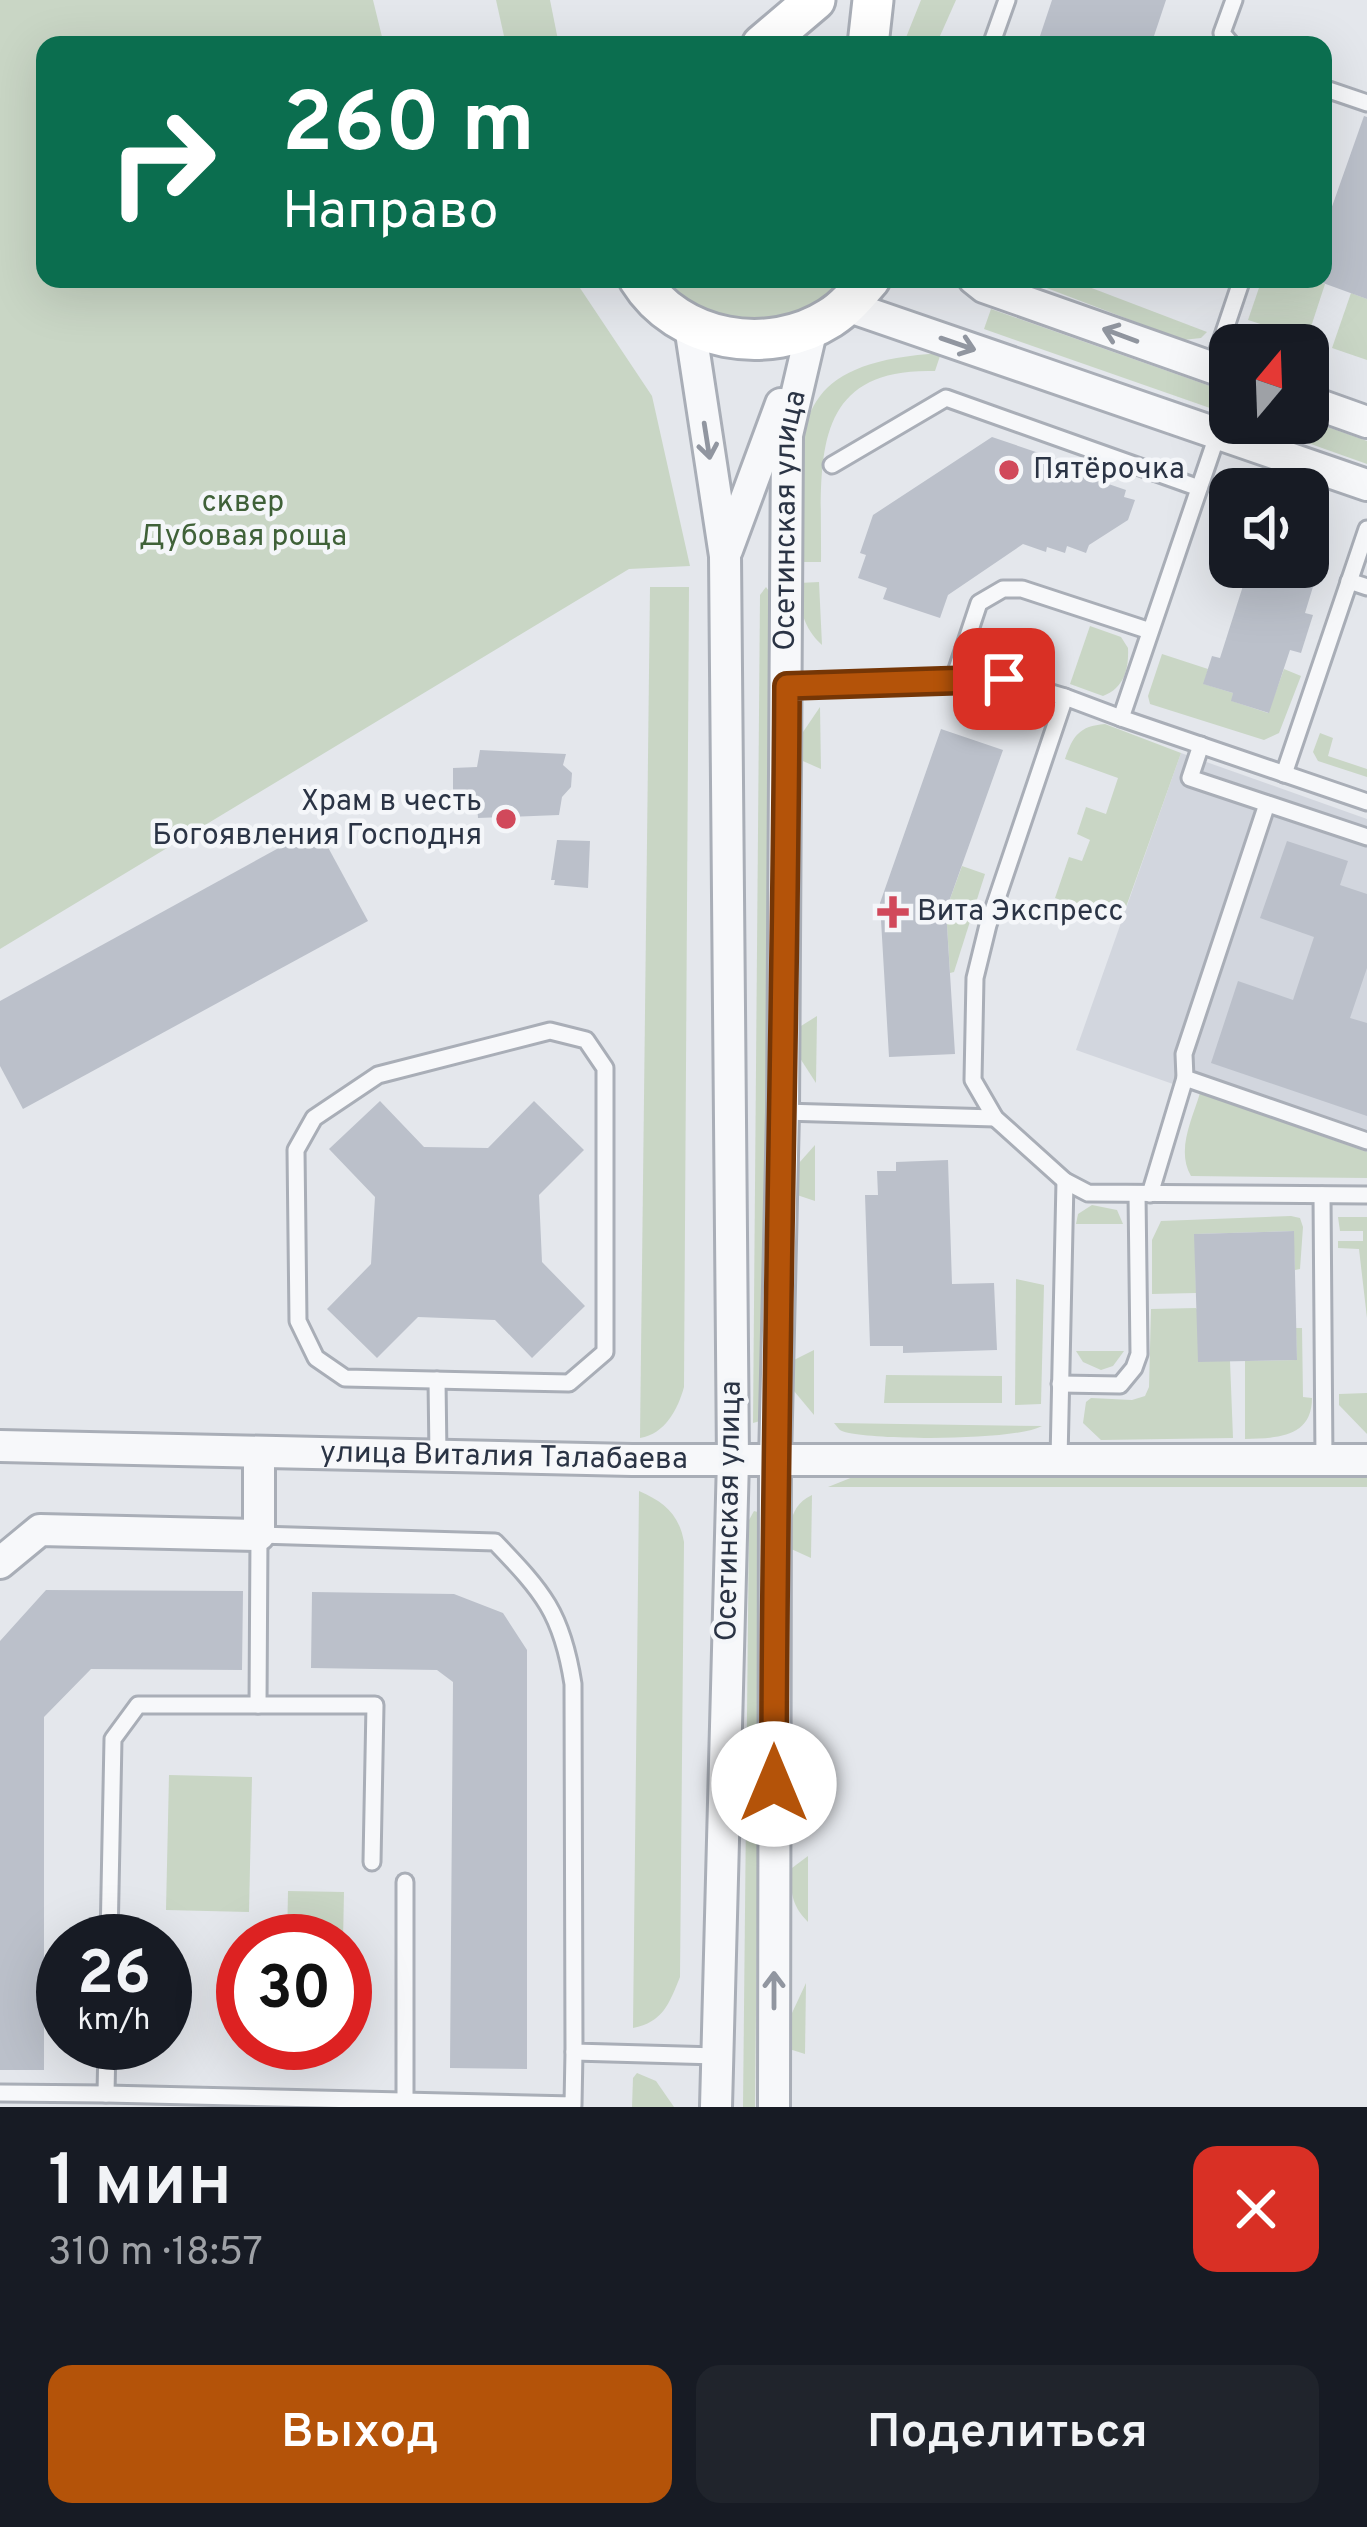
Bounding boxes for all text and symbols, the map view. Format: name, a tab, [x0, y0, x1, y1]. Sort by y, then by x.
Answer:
text: 260 m	[282, 75, 535, 181]
icon: right	[84, 84, 240, 240]
text: Направо	[282, 179, 499, 248]
one-way arrow	[1102, 323, 1139, 344]
north arrow	[1209, 324, 1329, 444]
map controls	[1209, 324, 1329, 588]
one-way arrow	[938, 334, 976, 356]
street label: Осетинская улица	[767, 387, 815, 651]
one-way arrow	[696, 421, 719, 460]
place label: Пятёрочка	[1033, 452, 1185, 489]
marker: Пятёрочка	[996, 457, 1022, 483]
button: sound	[1209, 468, 1329, 588]
park label: сквер Дубовая роща	[139, 485, 347, 556]
pin	[953, 628, 1055, 730]
icon: arrive	[971, 646, 1037, 712]
place label: Храм в честь Богоявления Господня	[152, 784, 482, 855]
marker: Храм в честь Богоявления Господня	[493, 806, 519, 832]
place label: Вита Экспресс	[917, 894, 1124, 931]
marker: Вита Экспресс	[880, 899, 906, 925]
street label: Осетинская улица	[709, 1380, 751, 1642]
street label: улица Виталия Талабаева	[320, 1435, 688, 1479]
position arrow	[711, 1721, 837, 1847]
speed limit sign: 30	[216, 1914, 372, 2070]
text: 26	[77, 1939, 151, 2015]
one-way arrow	[763, 1971, 785, 2010]
text: km/h	[78, 2003, 150, 2040]
text: 1 мин	[48, 2139, 232, 2231]
button: close	[1193, 2146, 1319, 2272]
text: 310 m · 18:57	[48, 2230, 263, 2279]
button: Выход	[48, 2365, 672, 2503]
button: Поделиться	[696, 2365, 1319, 2503]

